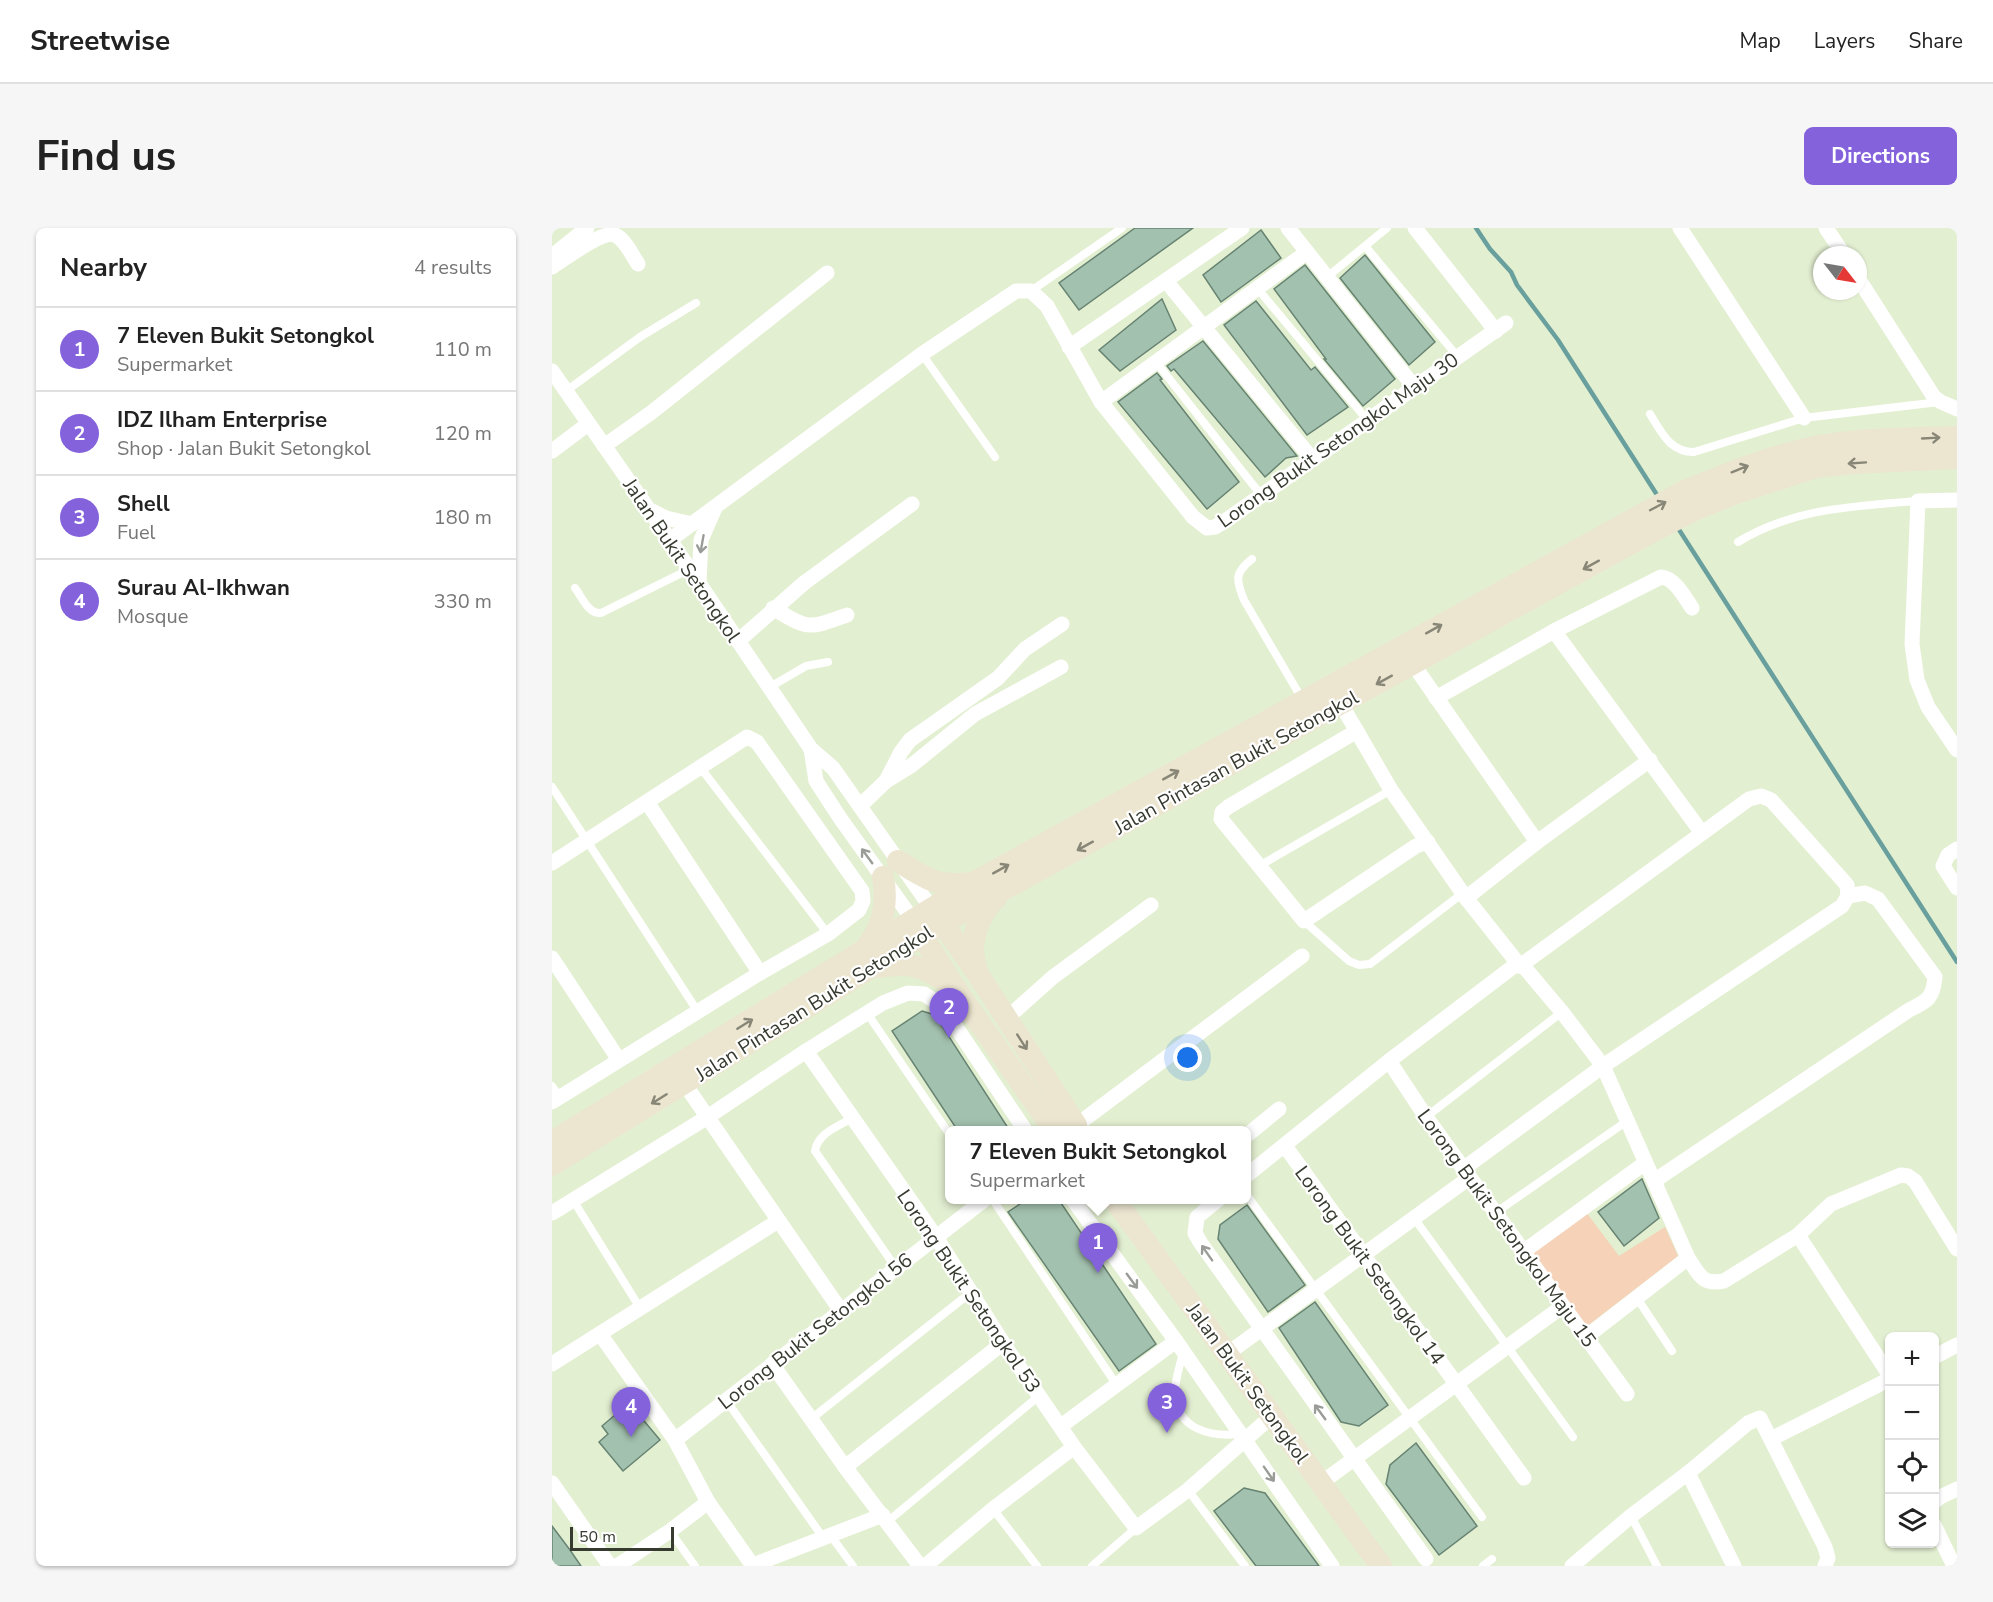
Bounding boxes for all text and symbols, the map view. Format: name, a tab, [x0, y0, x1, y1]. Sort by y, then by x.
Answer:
text: Streetwise	[30, 22, 170, 60]
text: Map	[1739, 27, 1781, 55]
text: Layers	[1814, 27, 1875, 55]
text: Share	[1908, 27, 1963, 55]
button: Directions	[1804, 127, 1957, 185]
text: Find us	[36, 128, 176, 185]
north arrow	[1813, 246, 1867, 300]
text: Nearby	[60, 250, 147, 285]
text: 4 results	[414, 254, 492, 281]
text: 7 Eleven Bukit Setongkol	[117, 321, 374, 351]
text: 1	[74, 336, 86, 363]
text: 110 m	[434, 336, 492, 363]
street label: Lorong Bukit Setongkol Maju 30	[1212, 347, 1464, 534]
text: Supermarket	[117, 351, 232, 378]
text: IDZ Ilham Enterprise	[117, 405, 327, 435]
text: 2	[74, 420, 86, 447]
text: 120 m	[434, 420, 492, 447]
one-way arrow	[1920, 433, 1940, 444]
text: Shop · Jalan Bukit Setongkol	[117, 435, 371, 462]
one-way arrow	[1847, 458, 1867, 469]
one-way arrow	[1730, 463, 1748, 474]
street label: Jalan Bukit Setongkol	[616, 472, 747, 648]
text: Shell	[117, 489, 170, 519]
one-way arrow	[1648, 500, 1666, 511]
text: 3	[74, 504, 86, 531]
text: 180 m	[434, 504, 492, 531]
text: Fuel	[117, 519, 156, 546]
one-way arrow	[696, 534, 707, 553]
one-way arrow	[1583, 559, 1600, 571]
text: Surau Al-Ikhwan	[117, 573, 290, 603]
text: 4	[74, 588, 86, 615]
text: 330 m	[434, 588, 492, 615]
text: Mosque	[117, 603, 188, 630]
one-way arrow	[1425, 623, 1442, 635]
one-way arrow	[1376, 674, 1393, 686]
street label: Jalan Pintasan Bukit Setongkol	[1108, 684, 1363, 841]
one-way arrow	[1162, 769, 1179, 781]
one-way arrow	[1076, 841, 1094, 852]
one-way arrow	[861, 848, 873, 864]
one-way arrow	[992, 863, 1009, 875]
street label: Jalan Pintasan Bukit Setongkol	[689, 919, 938, 1088]
pin: 2	[930, 988, 968, 1038]
one-way arrow	[736, 1017, 753, 1029]
one-way arrow	[1016, 1033, 1028, 1050]
your location	[1173, 1043, 1202, 1072]
one-way arrow	[651, 1093, 667, 1105]
street label: Lorong Bukit Setongkol Maju 15	[1411, 1104, 1602, 1353]
popup	[945, 1126, 1251, 1204]
text: 7 Eleven Bukit Setongkol	[970, 1137, 1226, 1167]
street label: Lorong Bukit Setongkol 14	[1288, 1160, 1451, 1370]
text: Supermarket	[970, 1167, 1085, 1194]
street label: Lorong Bukit Setongkol 53	[890, 1184, 1047, 1398]
pin: 1	[1078, 1224, 1118, 1273]
one-way arrow	[1201, 1245, 1213, 1261]
street label: Lorong Bukit Setongkol 56	[713, 1247, 918, 1416]
one-way arrow	[1126, 1272, 1138, 1288]
street label: Jalan Bukit Setongkol	[1180, 1297, 1315, 1469]
map controls	[1885, 1332, 1939, 1548]
button: +	[1885, 1332, 1939, 1386]
pin: 3	[1148, 1384, 1186, 1433]
button: −	[1885, 1386, 1939, 1440]
pin: 4	[612, 1388, 650, 1437]
one-way arrow	[1313, 1404, 1326, 1420]
button: locate	[1885, 1440, 1939, 1494]
one-way arrow	[1263, 1466, 1275, 1482]
button: layers	[1885, 1494, 1939, 1548]
scale bar	[570, 1524, 674, 1552]
text: 50 m	[579, 1526, 616, 1548]

